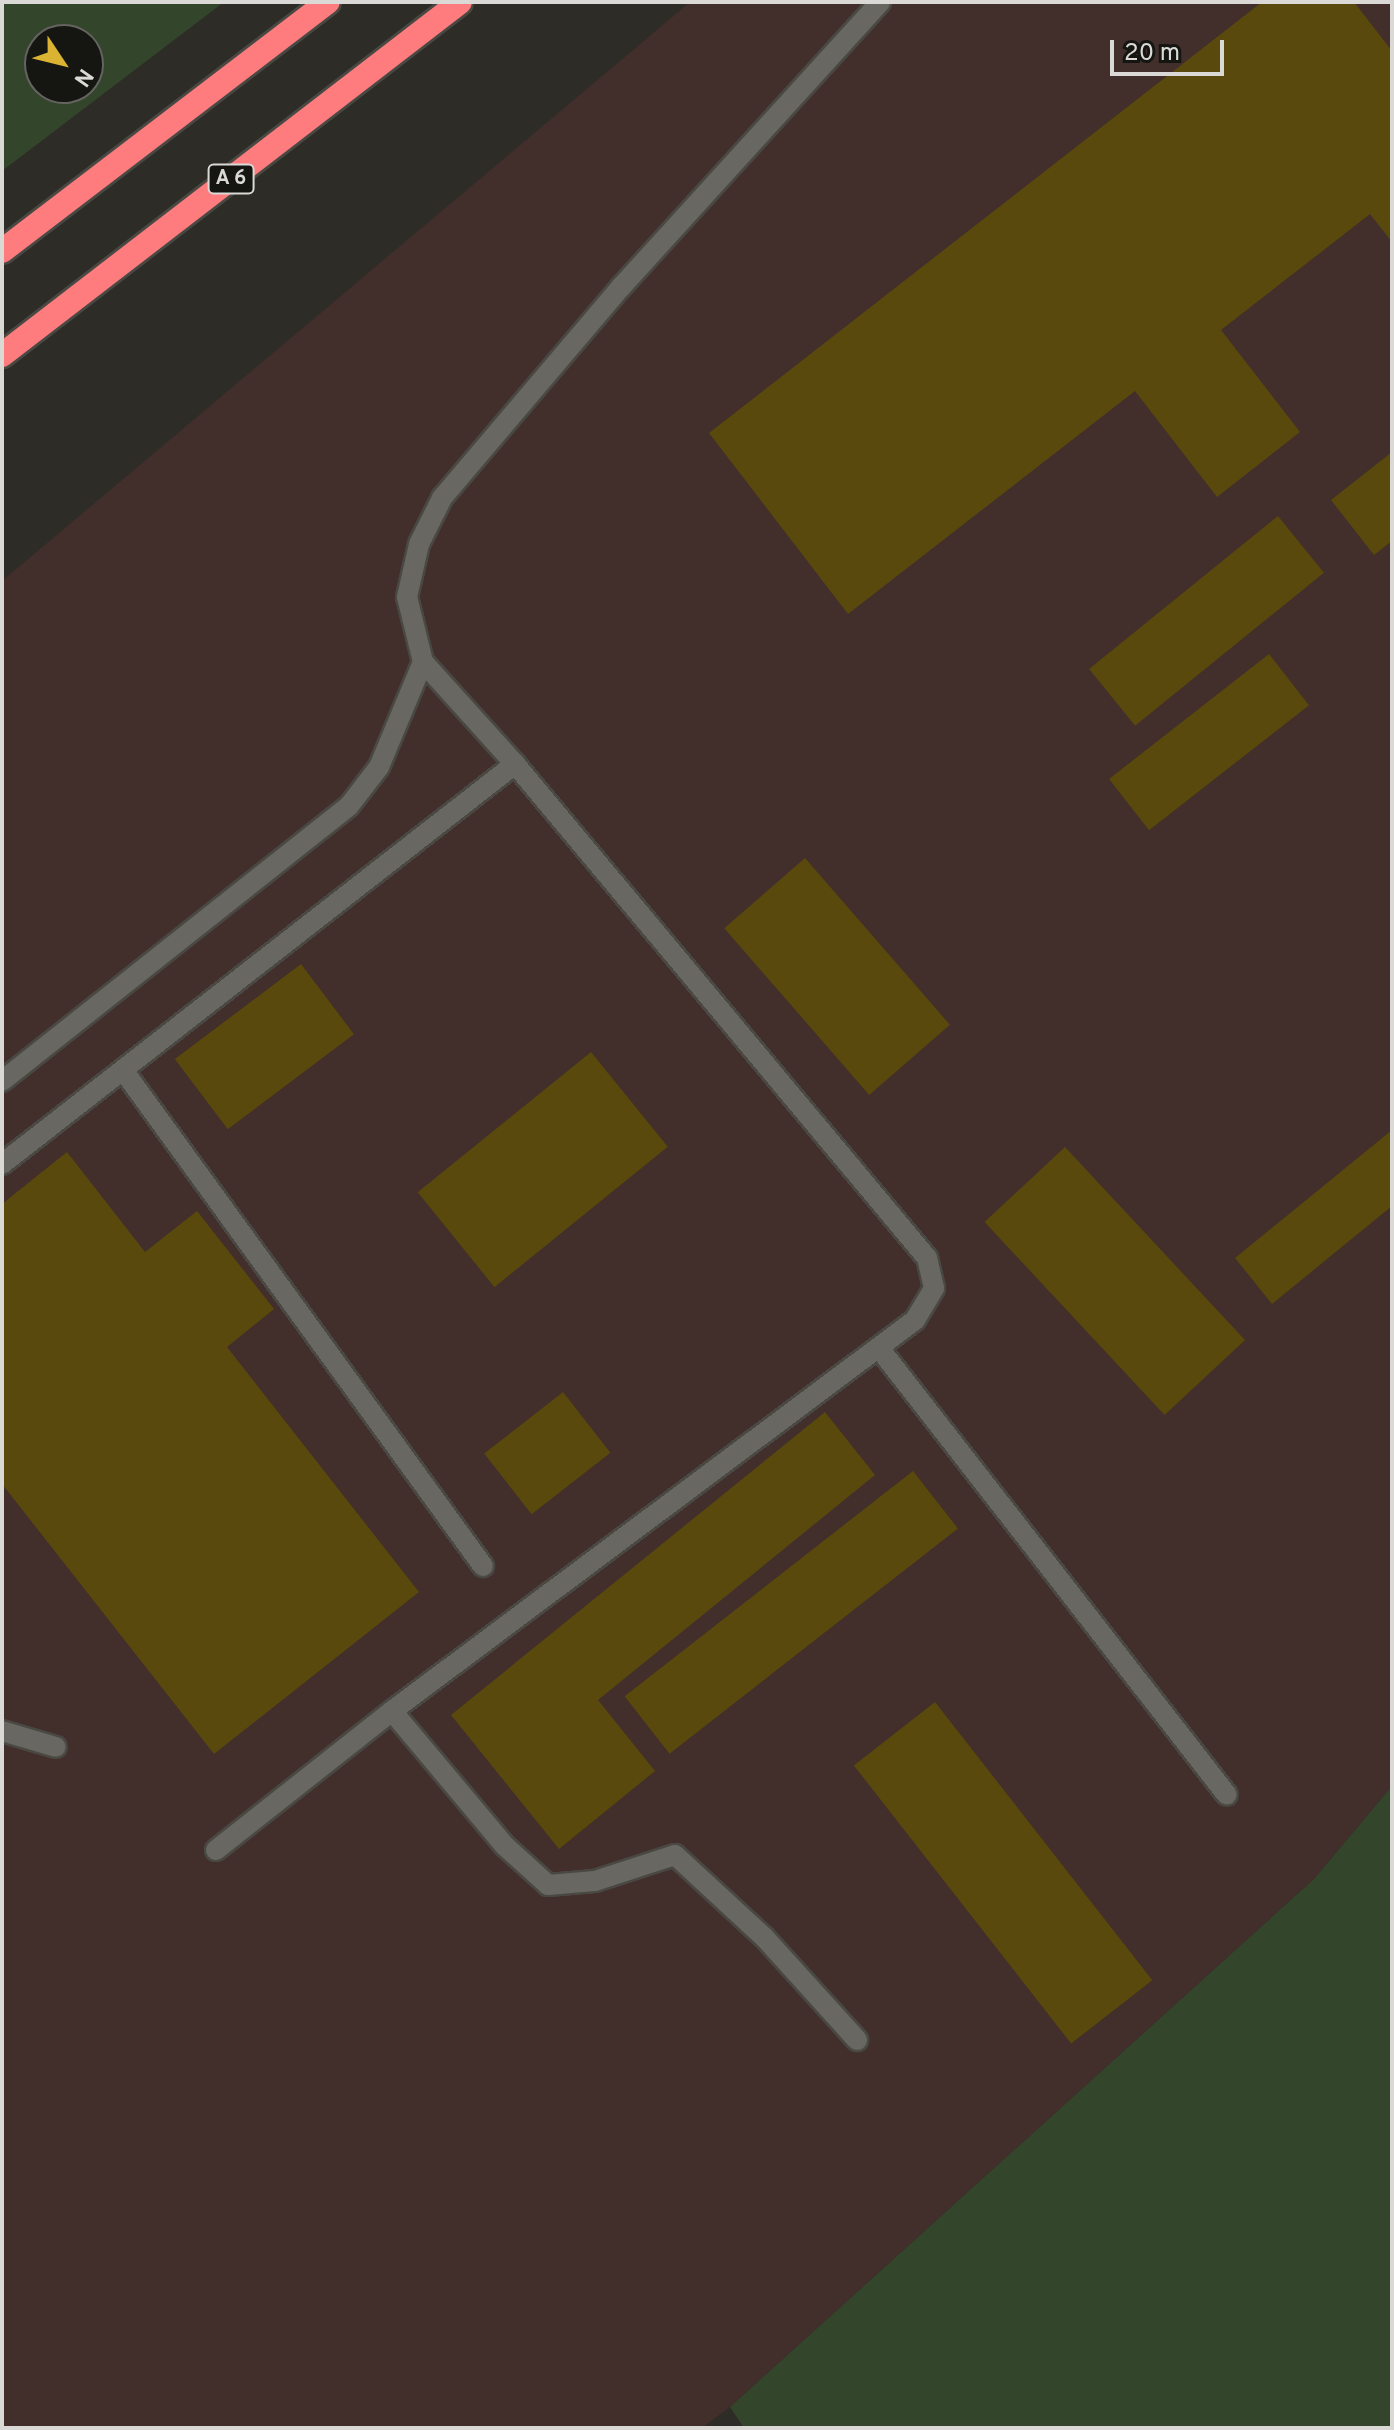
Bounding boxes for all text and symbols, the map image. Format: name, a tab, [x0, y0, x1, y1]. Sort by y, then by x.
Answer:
north arrow	[24, 24, 104, 104]
scale bar	[1114, 24, 1228, 74]
text: 20 m	[1124, 39, 1180, 69]
text: N	[67, 63, 98, 91]
road number: A 6	[207, 163, 255, 195]

